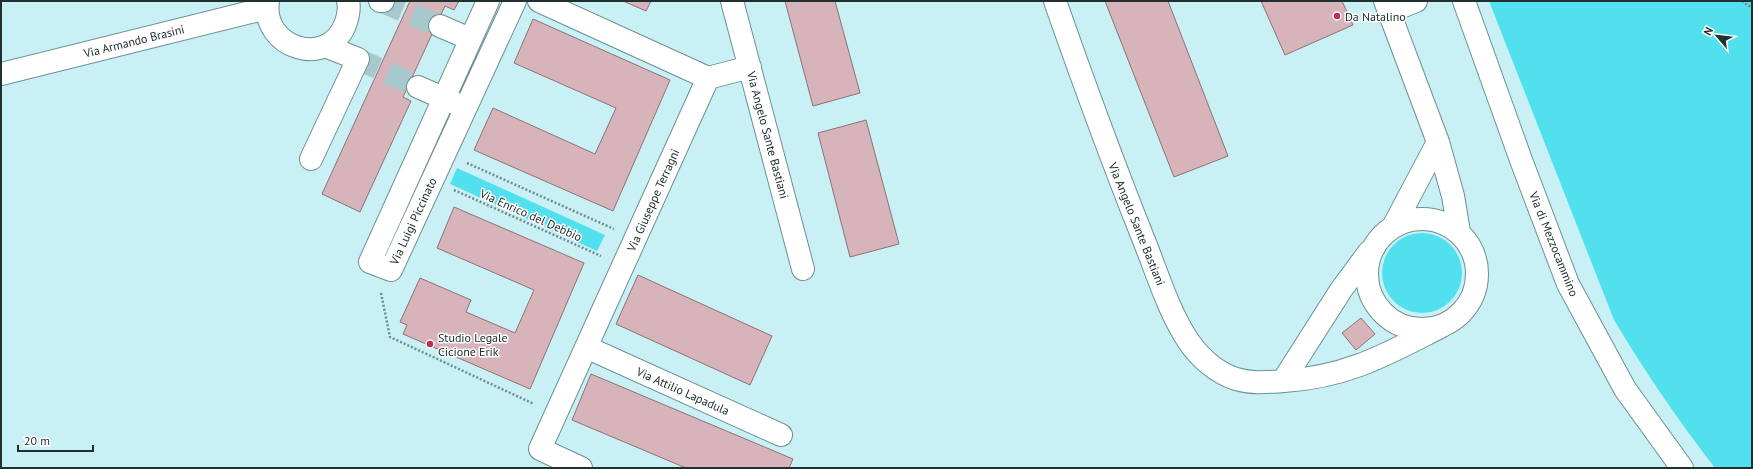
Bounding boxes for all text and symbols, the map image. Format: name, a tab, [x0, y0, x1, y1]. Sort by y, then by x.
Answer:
place label: Da Natalino	[1345, 9, 1406, 24]
marker: Da Natalino	[1332, 11, 1342, 21]
north arrow	[1697, 16, 1737, 56]
street label: Via Armando Brasini	[81, 21, 186, 61]
text: N	[1700, 25, 1716, 38]
street label: Via Angelo Sante Bastiani	[744, 69, 792, 200]
street label: Via Giuseppe Terragni	[623, 146, 682, 255]
street label: Via Angelo Sante Bastiani	[1105, 159, 1169, 288]
street label: Via Luigi Piccinato	[386, 175, 440, 268]
street label: Via Enrico del Debbio	[477, 185, 584, 244]
street label: Via di Mezzocammino	[1526, 189, 1582, 299]
place label: Studio Legale Cicione Erik	[438, 330, 508, 359]
marker: Studio Legale Cicione Erik	[425, 339, 435, 349]
street label: Via Attilio Lapadula	[633, 363, 732, 418]
scale bar	[18, 427, 93, 453]
text: 20 m	[24, 433, 50, 448]

